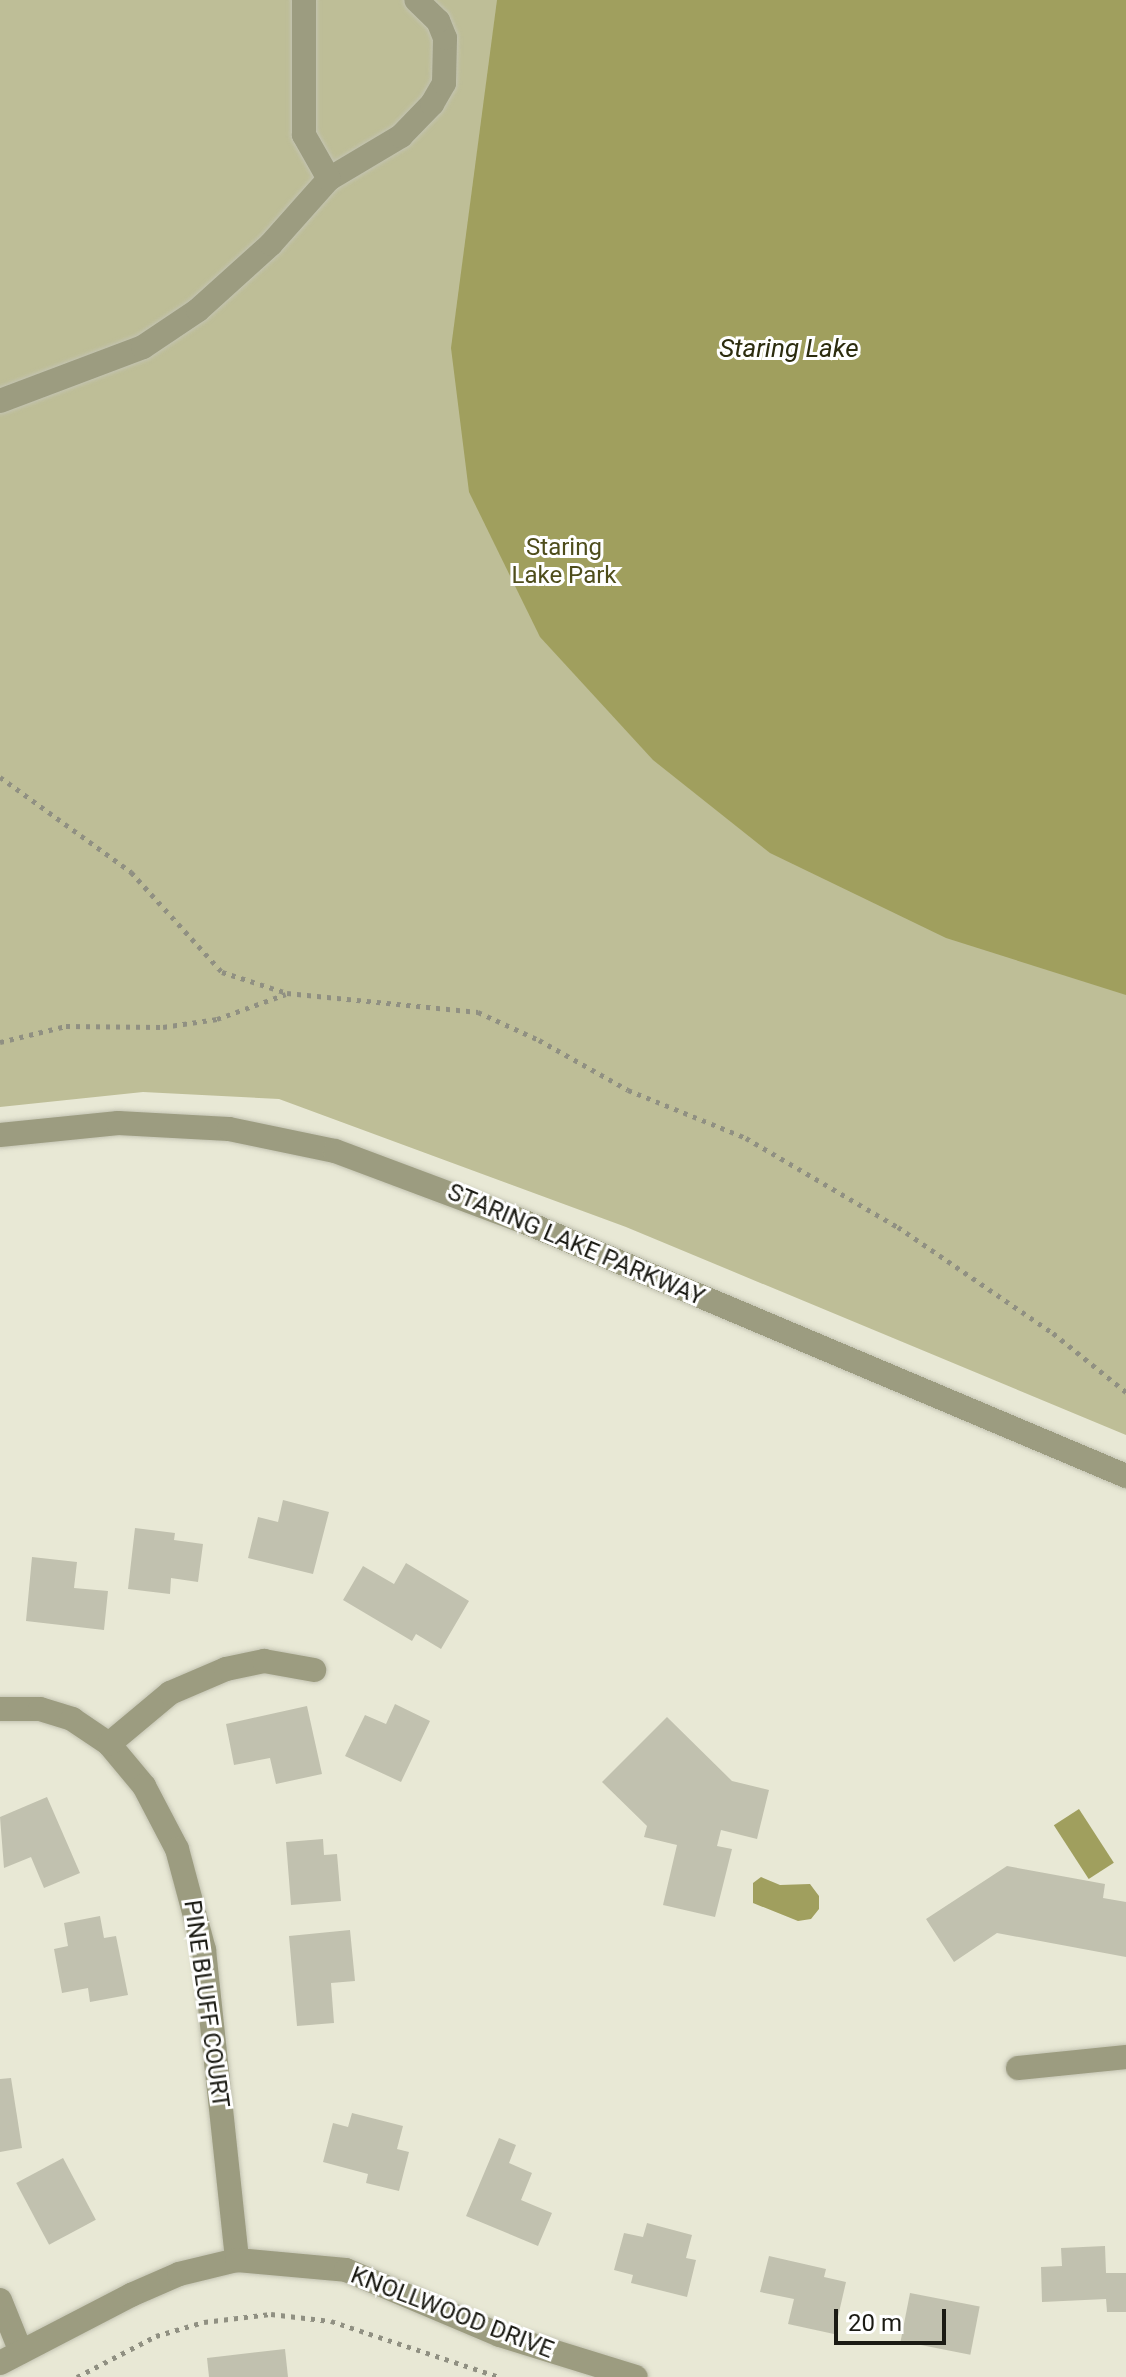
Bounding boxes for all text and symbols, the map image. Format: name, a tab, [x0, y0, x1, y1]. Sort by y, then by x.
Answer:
water label: Staring Lake	[719, 333, 859, 365]
park label: Staring Lake Park	[512, 534, 616, 590]
street label: STARING LAKE PARKWAY	[443, 1178, 709, 1312]
street label: PINE BLUFF COURT	[177, 1898, 235, 2110]
street label: KNOLLWOOD DRIVE	[347, 2261, 557, 2365]
scale bar	[838, 2293, 950, 2343]
text: 20 m	[848, 2309, 902, 2337]

